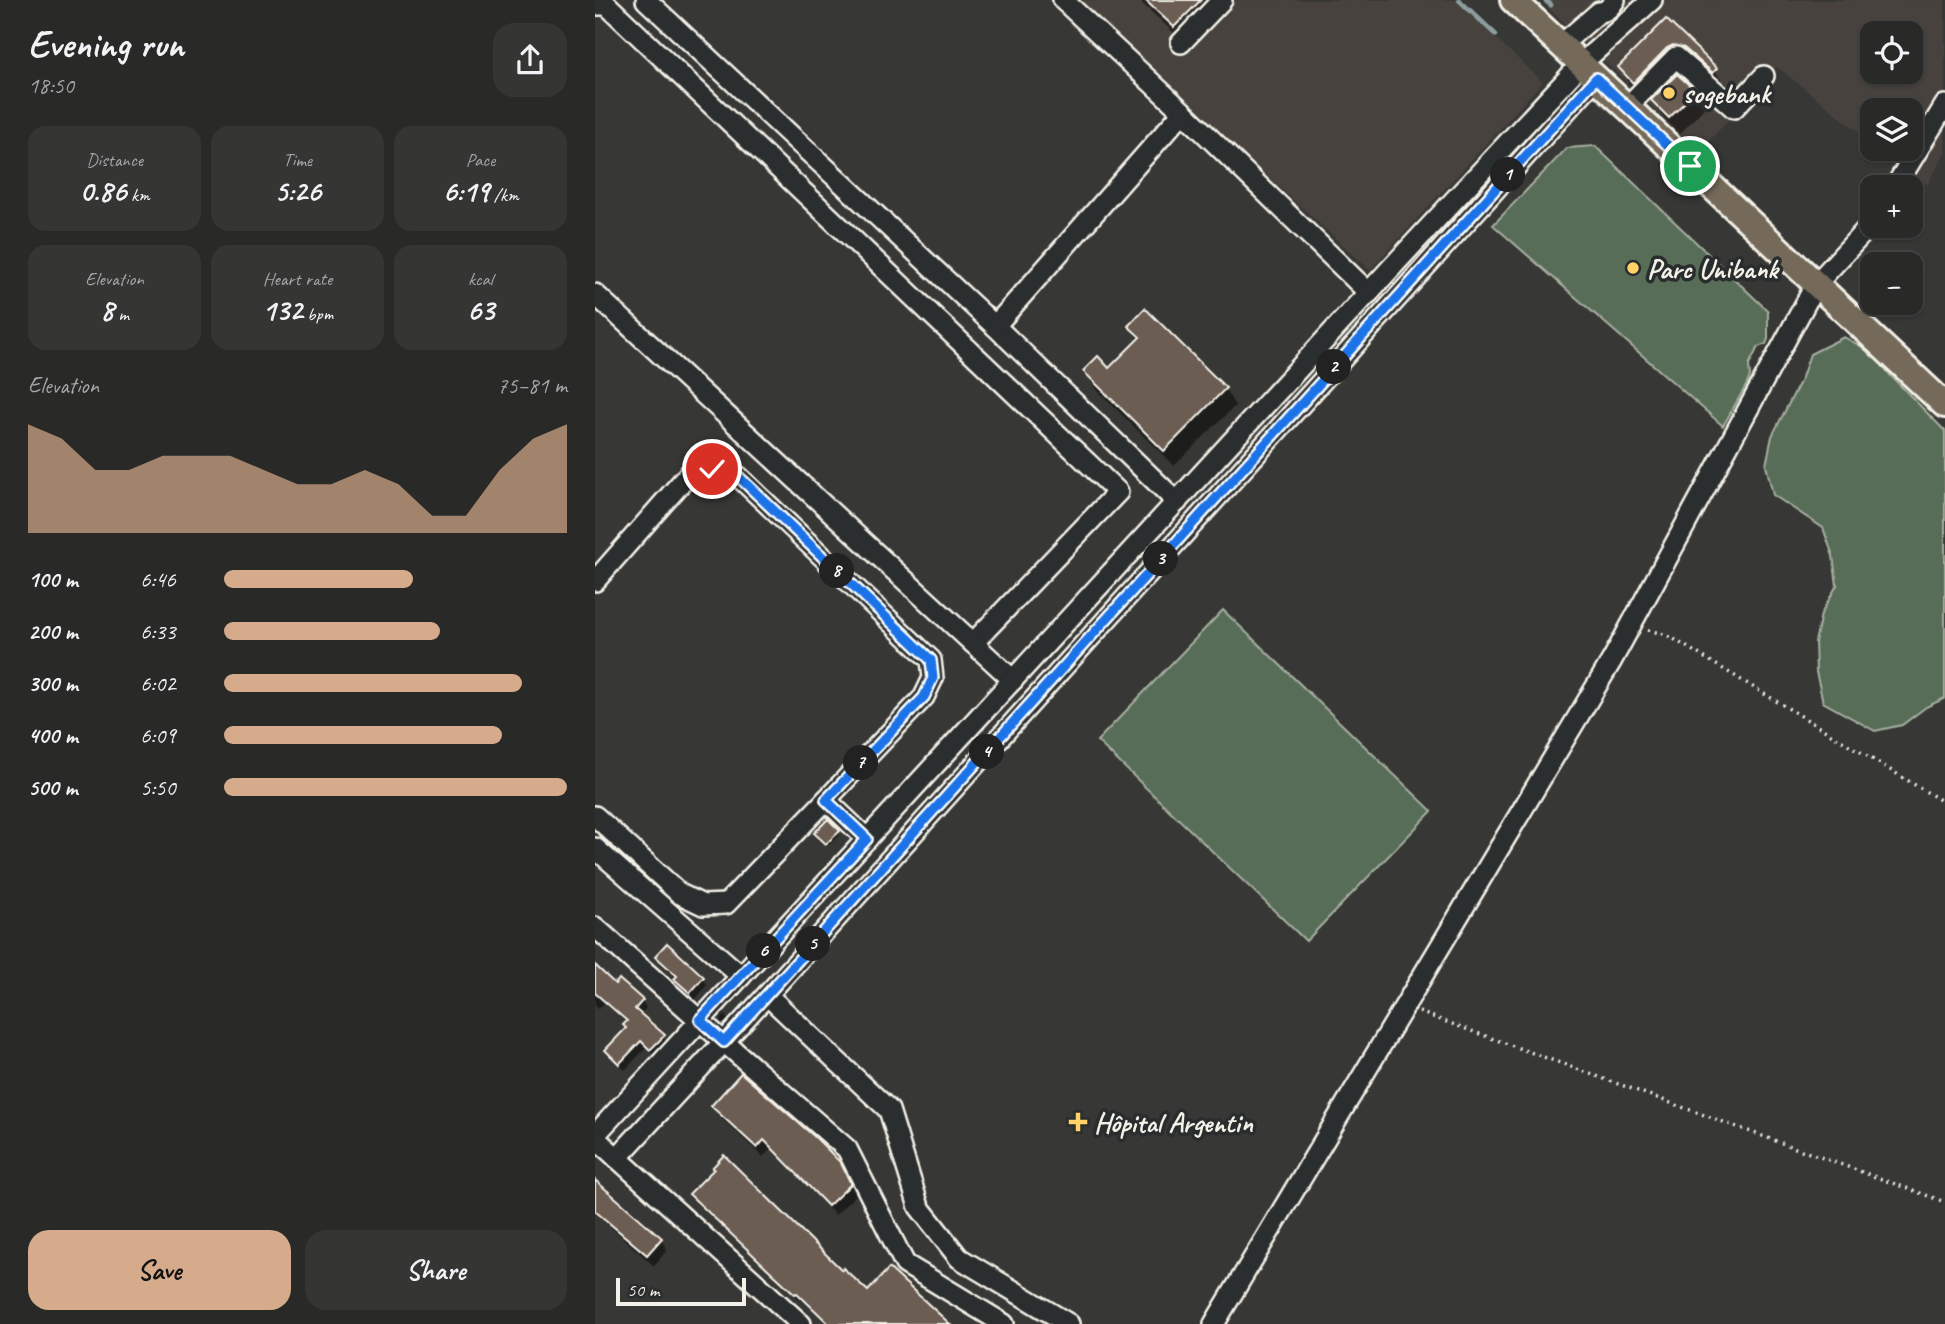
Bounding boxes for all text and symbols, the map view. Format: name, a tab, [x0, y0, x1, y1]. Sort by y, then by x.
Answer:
text: Evening run	[28, 21, 184, 68]
map controls	[1860, 21, 1923, 315]
button: locate	[1860, 21, 1923, 84]
button: share	[493, 23, 567, 97]
text: 18:50	[28, 71, 74, 100]
place label: sogebank	[1683, 76, 1772, 111]
marker: sogebank	[1661, 85, 1677, 101]
button: layers	[1860, 98, 1923, 161]
pin	[1660, 136, 1720, 196]
icon: arrive	[1671, 147, 1709, 185]
text: Distance	[86, 148, 143, 172]
text: Time	[283, 148, 312, 172]
text: Pace	[466, 148, 495, 172]
pin: 1	[1490, 158, 1525, 192]
text: 1	[1503, 162, 1512, 186]
text: 0.86	[79, 172, 126, 210]
text: 5:26	[274, 172, 321, 210]
text: 6:19	[442, 172, 489, 210]
button: +	[1860, 175, 1923, 238]
text: km	[126, 183, 150, 207]
text: /km	[489, 183, 519, 207]
place label: Parc Unibank	[1647, 251, 1780, 286]
button: −	[1860, 252, 1923, 315]
marker: Parc Unibank	[1625, 260, 1641, 276]
text: Elevation	[85, 267, 144, 291]
text: Heart rate	[263, 267, 332, 291]
text: kcal	[468, 267, 493, 291]
text: 8	[100, 291, 114, 329]
text: 132	[262, 291, 302, 329]
text: 63	[467, 291, 494, 329]
text: m	[114, 302, 129, 326]
text: bpm	[302, 302, 333, 326]
pin: 2	[1317, 350, 1351, 384]
text: 2	[1329, 354, 1338, 378]
text: Elevation	[28, 371, 99, 400]
text: 75–81 m	[497, 371, 567, 400]
pin	[682, 439, 742, 499]
icon: check	[693, 450, 731, 488]
pin: 3	[1143, 542, 1179, 576]
text: 3	[1156, 546, 1165, 570]
pin: 8	[819, 554, 855, 588]
text: 8	[832, 558, 841, 582]
text: 100 m	[28, 565, 78, 594]
text: 6:46	[140, 565, 176, 594]
text: 200 m	[28, 617, 78, 646]
text: 6:33	[140, 617, 176, 646]
text: 300 m	[28, 669, 78, 698]
text: 6:02	[140, 669, 176, 698]
text: 400 m	[28, 721, 78, 750]
text: 6:09	[140, 721, 176, 750]
pin: 4	[969, 734, 1005, 770]
text: 4	[982, 739, 991, 763]
pin: 7	[843, 746, 879, 780]
text: 7	[856, 750, 865, 774]
text: 500 m	[28, 773, 77, 802]
text: 5:50	[140, 773, 176, 802]
pin: 5	[795, 926, 830, 962]
text: 5	[808, 931, 817, 955]
pin: 6	[747, 934, 781, 968]
text: 6	[759, 938, 768, 962]
place label: Hôpital Argentin	[1094, 1105, 1254, 1140]
marker: Hôpital Argentin	[1068, 1112, 1088, 1132]
button: Save	[28, 1230, 291, 1310]
button: Share	[305, 1230, 567, 1310]
scale bar	[616, 1275, 745, 1307]
text: 50 m	[627, 1278, 659, 1302]

